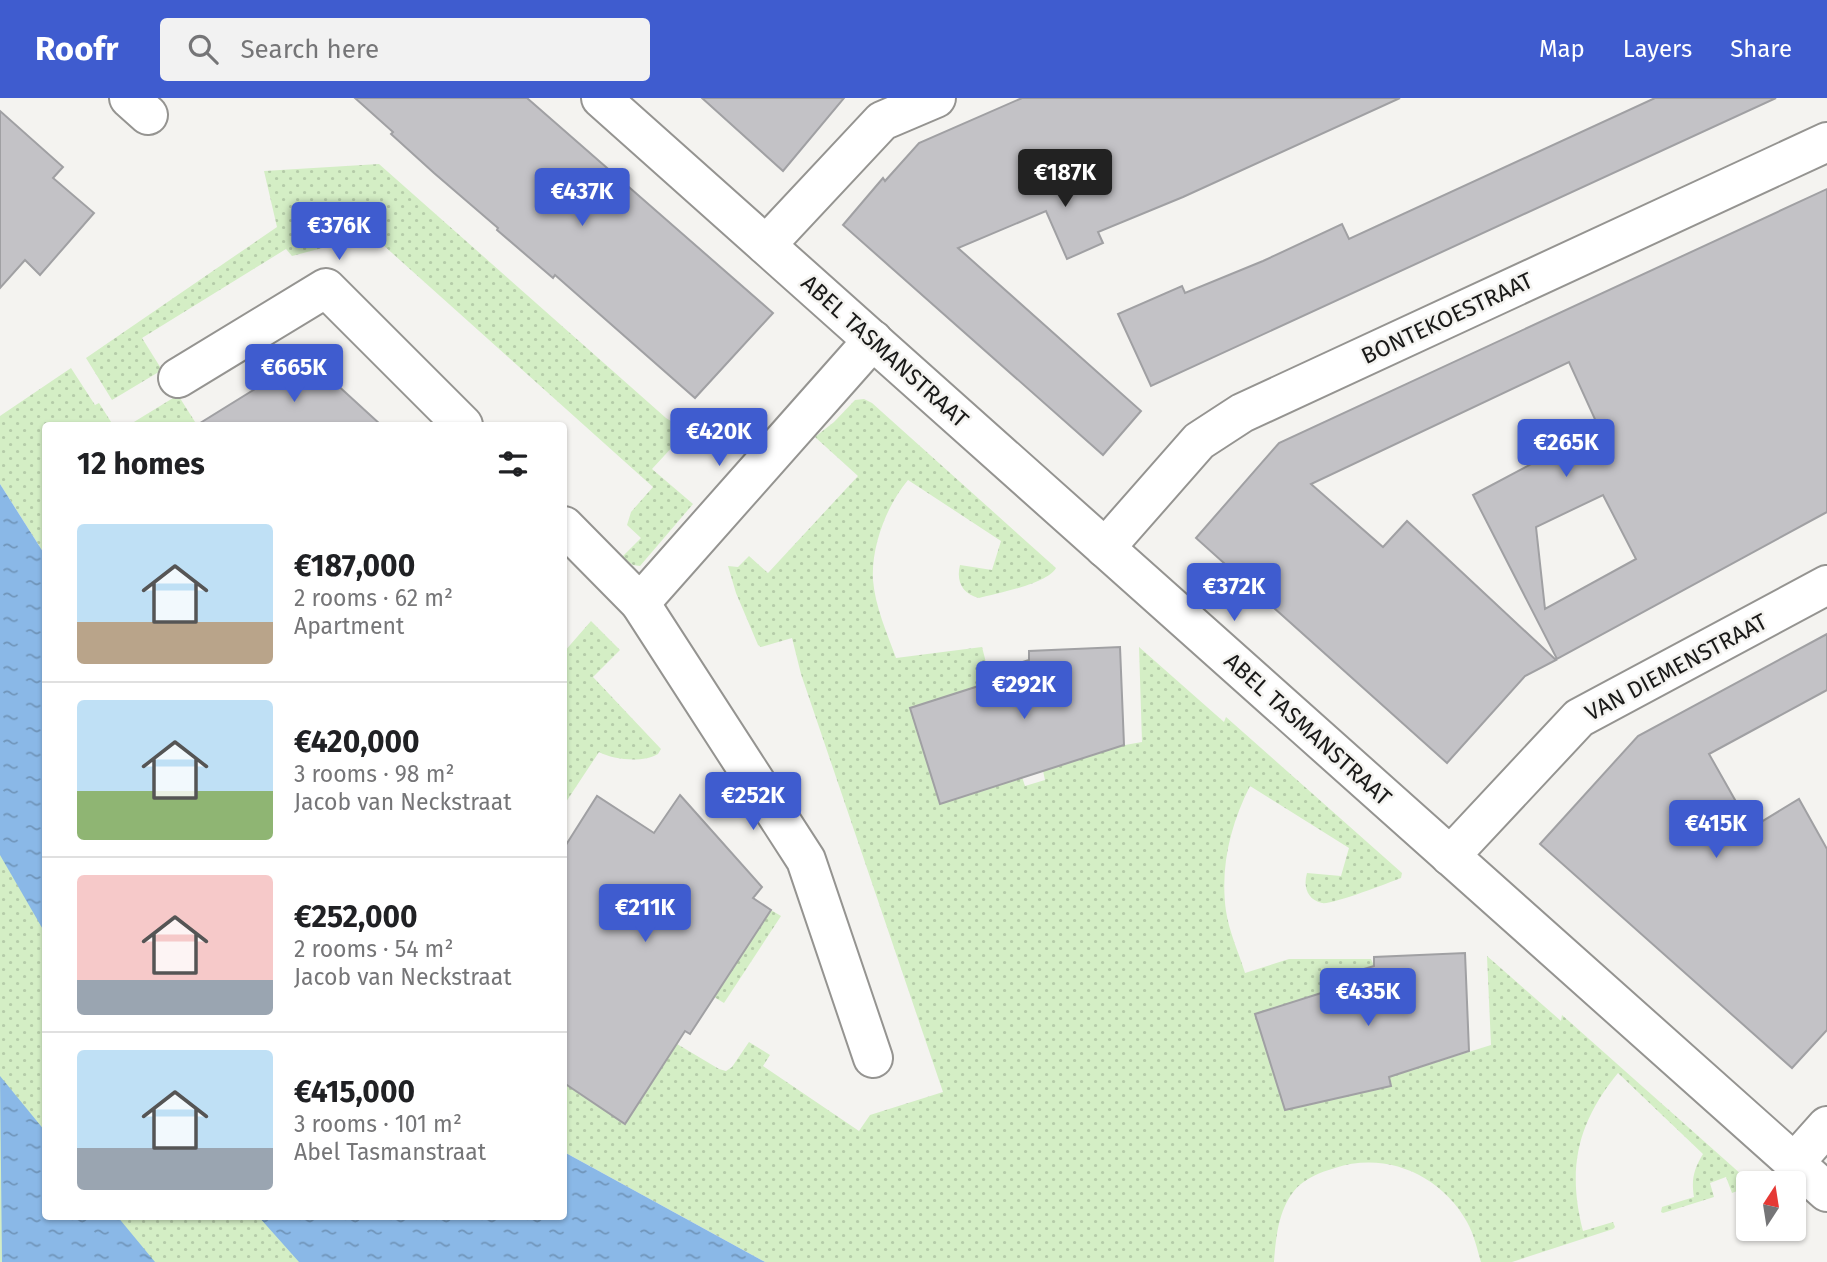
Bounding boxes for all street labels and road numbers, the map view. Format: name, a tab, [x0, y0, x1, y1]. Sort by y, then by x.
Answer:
street label: BONTEKOESTRAAT	[1357, 266, 1537, 370]
street label: ABEL TASMANSTRAAT	[796, 269, 974, 433]
street label: VAN DIEMENSTRAAT	[1580, 607, 1772, 727]
street label: ABEL TASMANSTRAAT	[1219, 647, 1397, 811]

